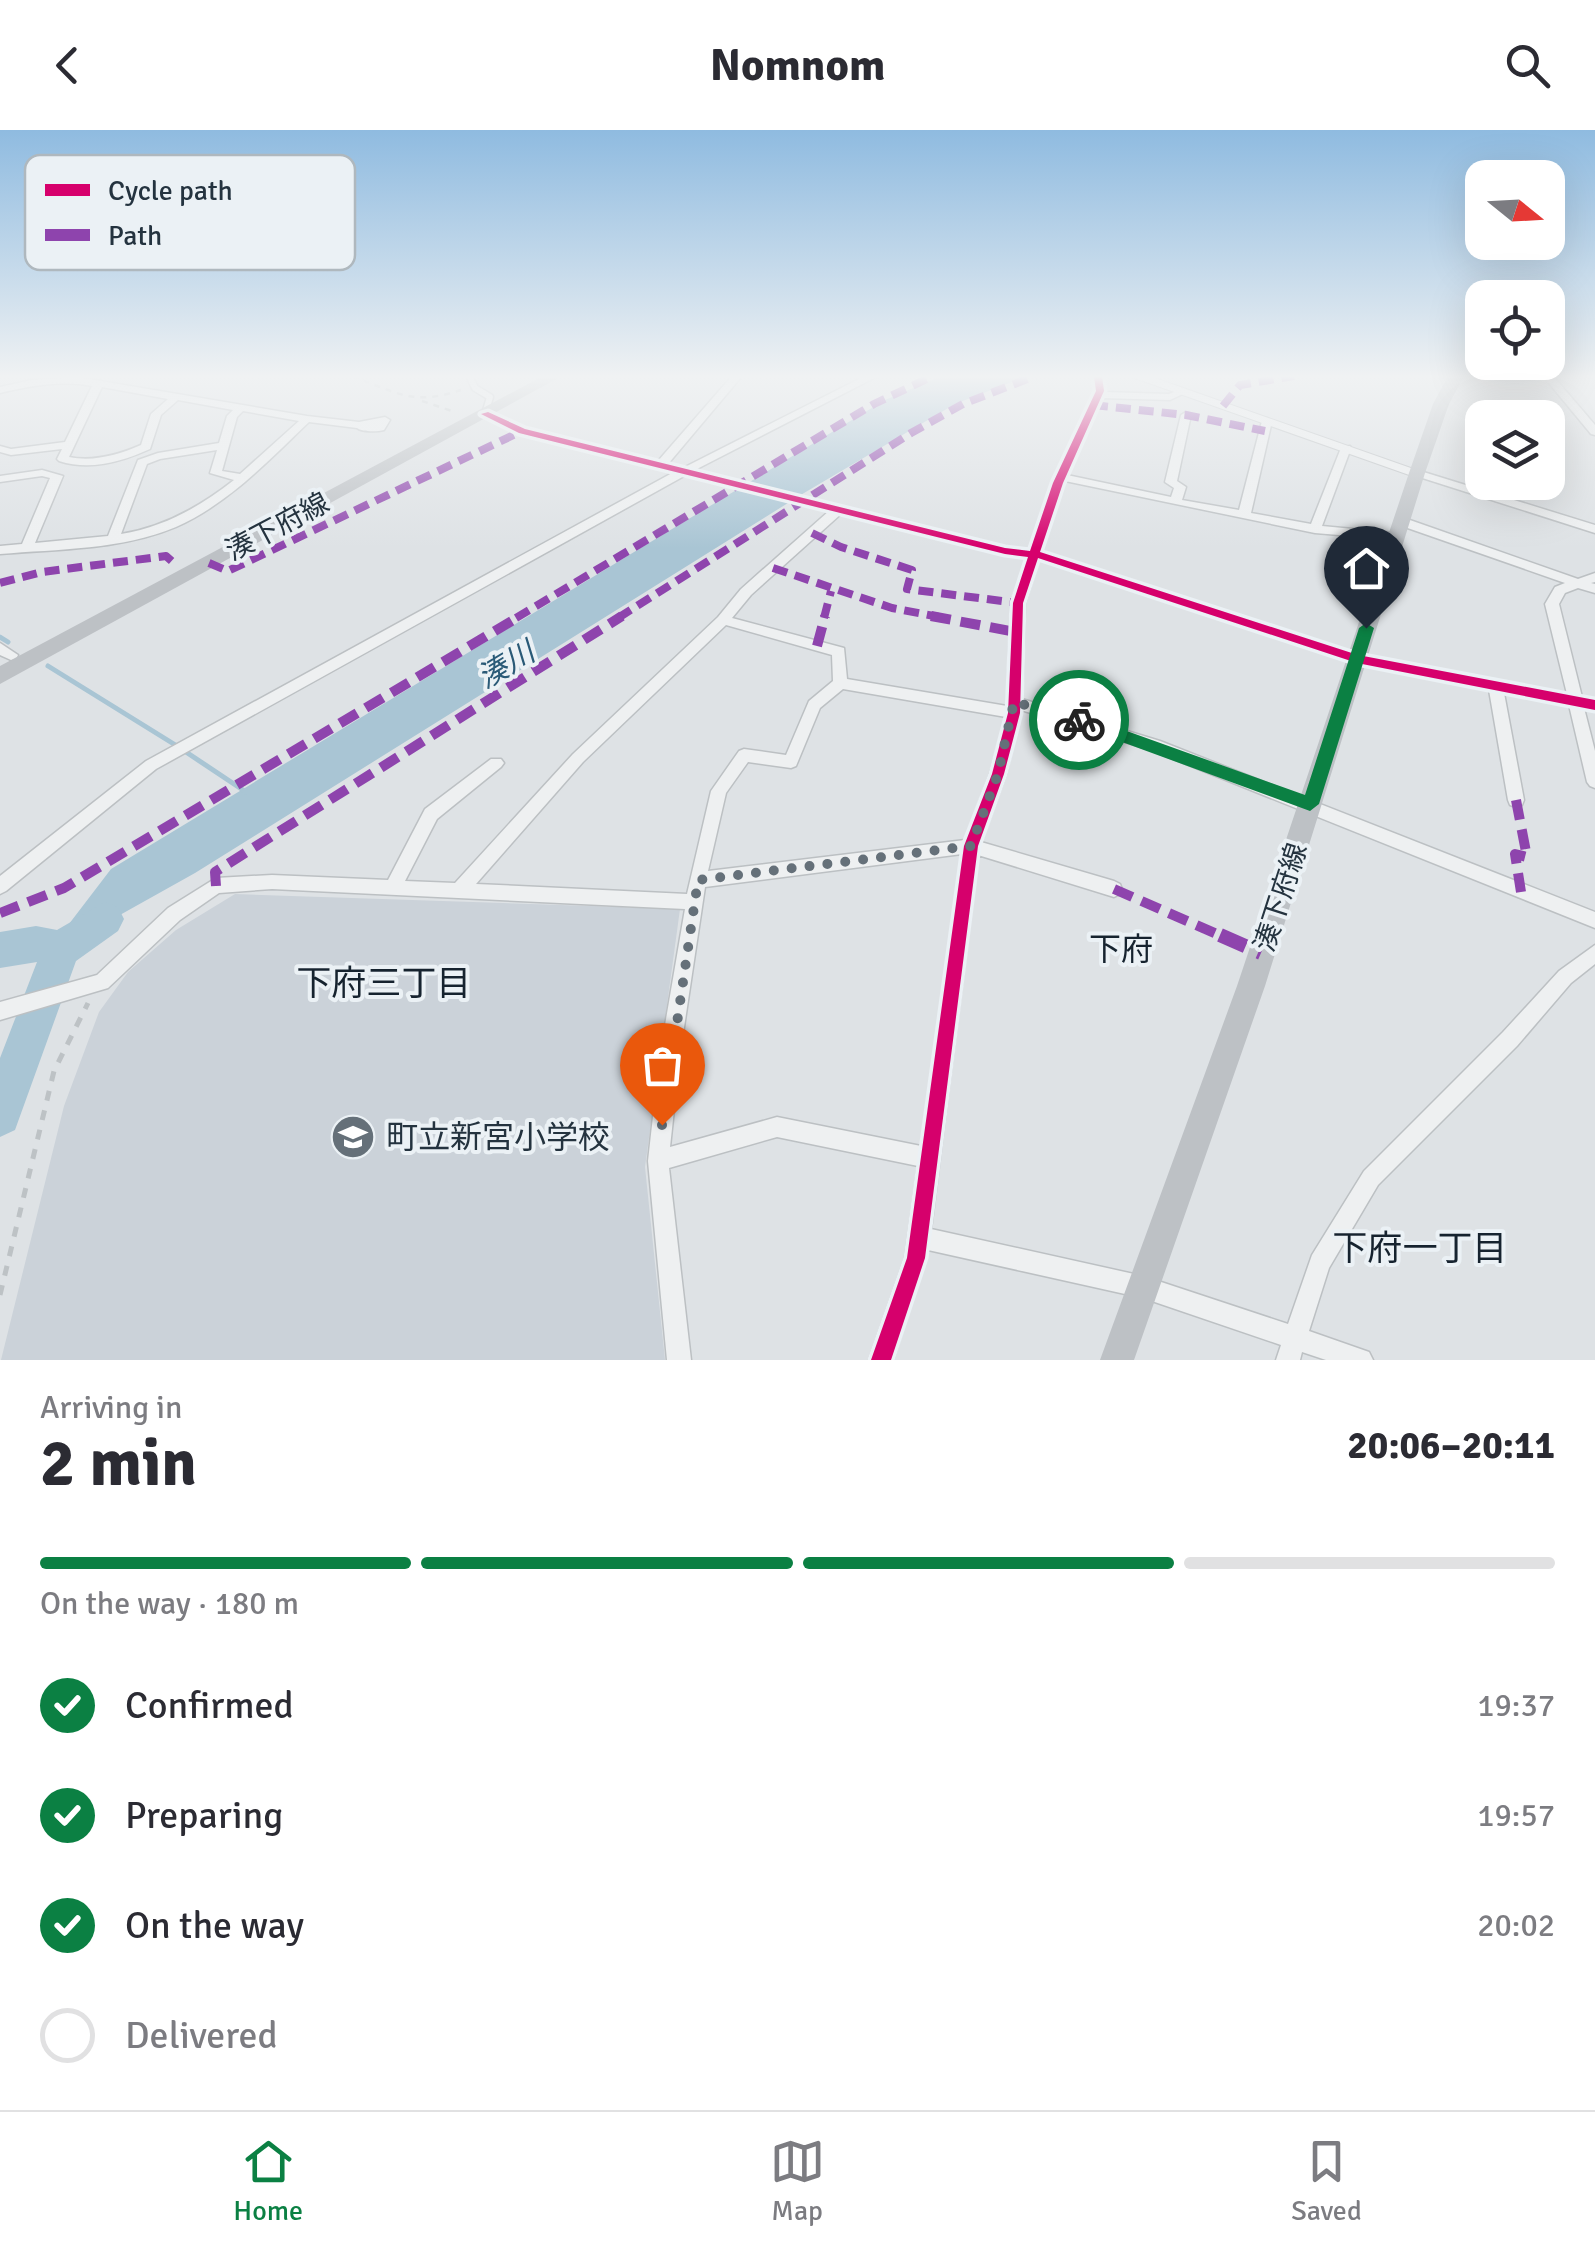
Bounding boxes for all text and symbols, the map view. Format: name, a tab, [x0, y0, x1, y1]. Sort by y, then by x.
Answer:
icon: back	[40, 38, 95, 93]
text: Nomnom	[710, 38, 885, 93]
icon: search	[1500, 38, 1555, 93]
legend	[25, 155, 355, 270]
north arrow	[1465, 160, 1565, 260]
map controls	[1465, 160, 1565, 500]
text: Cycle path	[108, 174, 233, 208]
text: Path	[108, 219, 162, 253]
button: locate	[1465, 280, 1565, 380]
button: layers	[1465, 400, 1565, 500]
street label: 湊下府線	[220, 486, 335, 568]
pin	[1324, 526, 1409, 629]
icon: home	[1339, 541, 1394, 596]
water label: 湊川	[471, 633, 544, 697]
courier	[1029, 670, 1129, 770]
icon: bike	[1052, 693, 1107, 748]
street label: 湊下府線	[1247, 839, 1314, 956]
district label: 下府	[1089, 930, 1153, 969]
district label: 下府三丁目	[296, 962, 472, 1005]
pin	[620, 1023, 705, 1126]
icon: bag	[635, 1038, 690, 1093]
school or university icon: 町立新宮小学校	[330, 1114, 376, 1160]
place label: 町立新宮小学校	[386, 1118, 610, 1157]
district label: 下府一丁目	[1332, 1227, 1508, 1270]
text: Arriving in	[40, 1388, 182, 1427]
text: 20:06–20:11	[1347, 1422, 1555, 1469]
text: 2 min	[40, 1424, 197, 1504]
text: On the way · 180 m	[40, 1584, 299, 1623]
icon: check	[40, 1678, 95, 1733]
text: Confirmed	[125, 1682, 294, 1729]
text: 19:37	[1477, 1686, 1555, 1725]
icon: check	[40, 1788, 95, 1843]
text: Preparing	[125, 1792, 283, 1839]
text: 19:57	[1477, 1796, 1555, 1835]
icon: check	[40, 1898, 95, 1953]
text: On the way	[125, 1902, 304, 1949]
text: 20:02	[1477, 1906, 1555, 1945]
text: Delivered	[125, 2012, 278, 2059]
tab: Home	[233, 2134, 303, 2228]
tab: Map	[770, 2134, 825, 2228]
tab: Saved	[1291, 2134, 1362, 2228]

